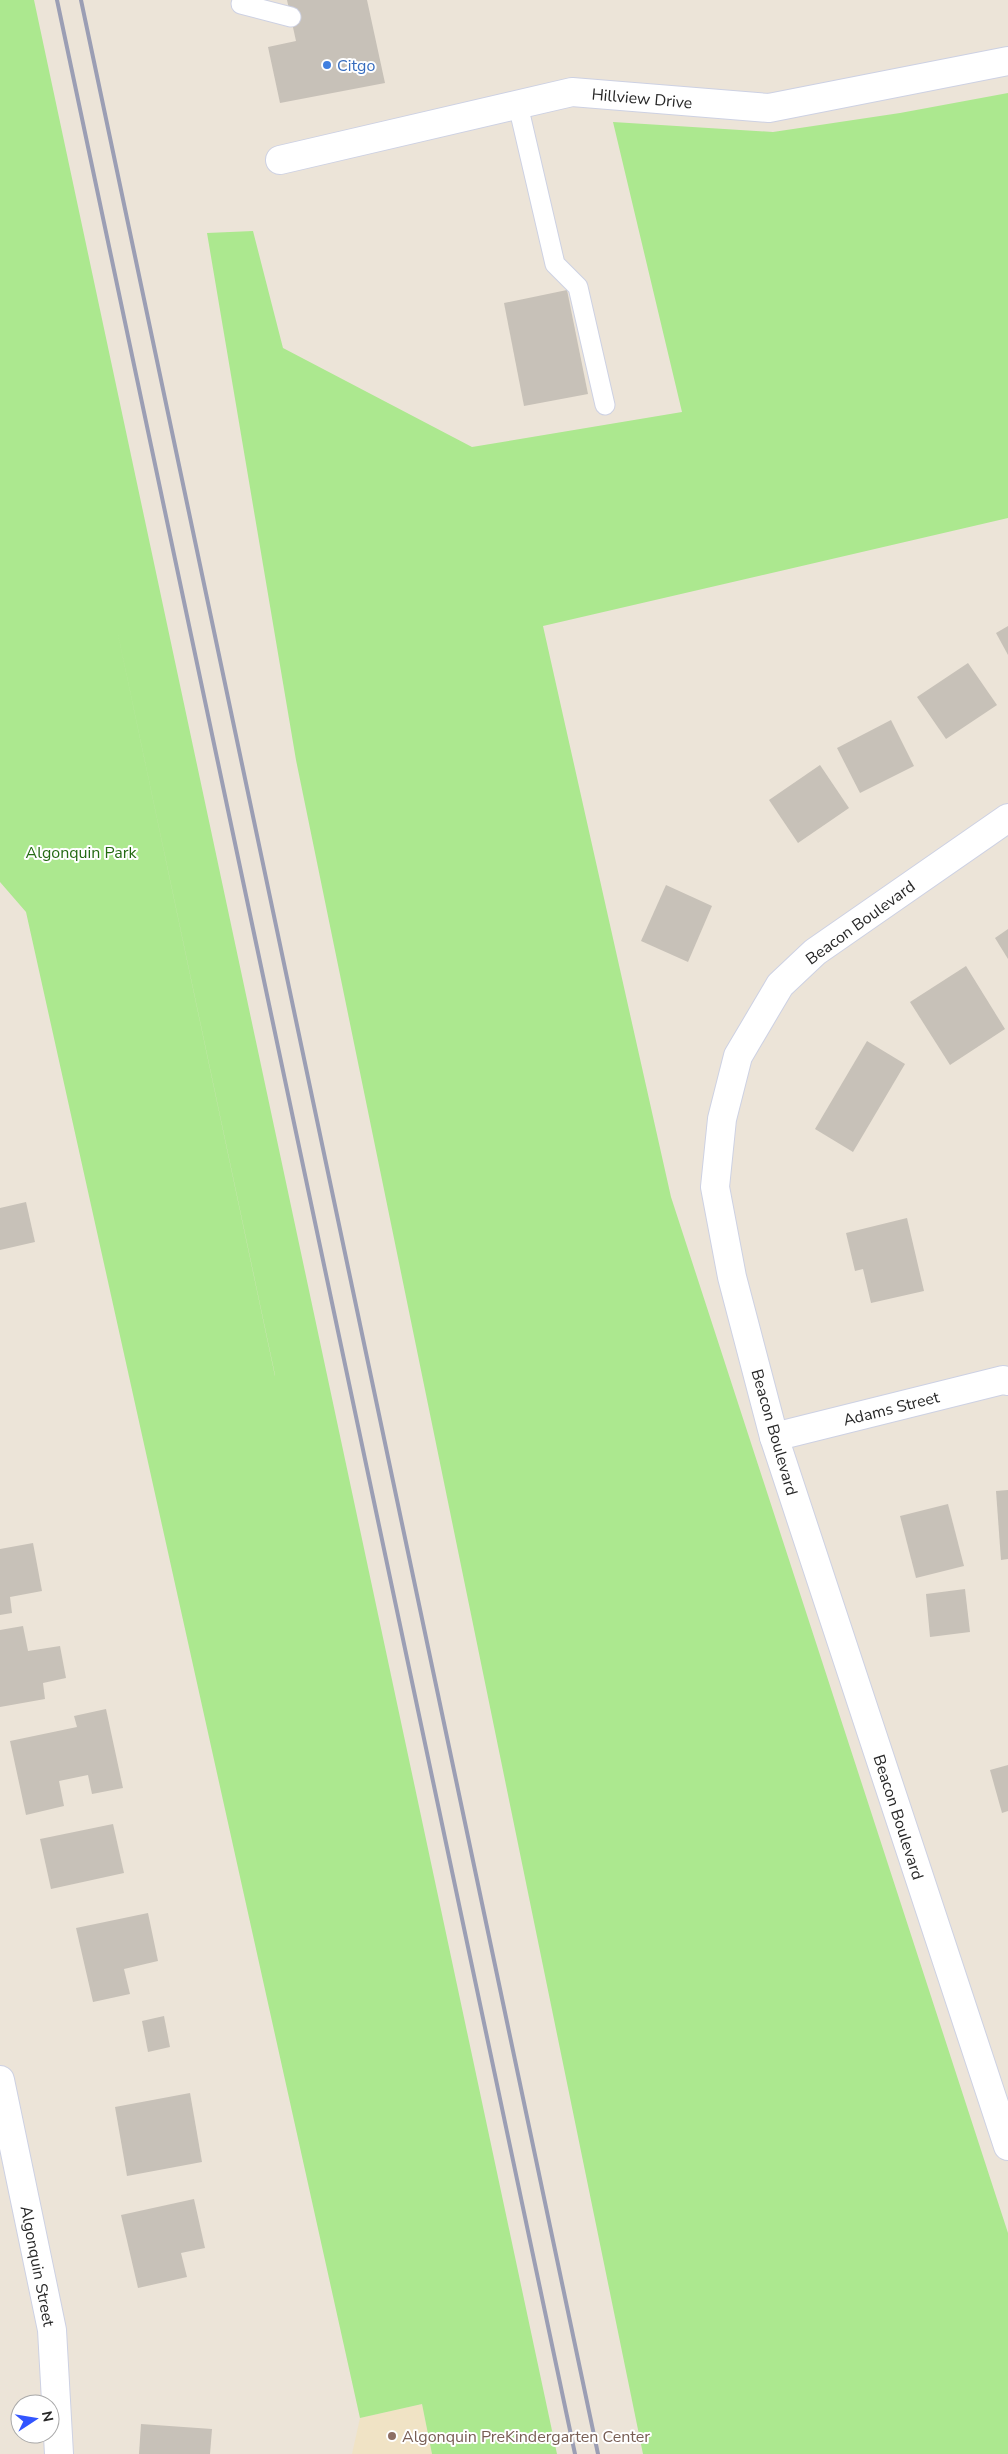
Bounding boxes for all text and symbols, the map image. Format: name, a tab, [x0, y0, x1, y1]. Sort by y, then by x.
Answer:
place label: Citgo	[337, 55, 375, 77]
marker: Citgo	[321, 59, 333, 71]
street label: Hillview Drive	[591, 84, 693, 114]
park label: Algonquin Park	[26, 842, 137, 864]
street label: Beacon Boulevard	[801, 876, 920, 970]
street label: Beacon Boulevard	[745, 1367, 803, 1498]
street label: Adams Street	[841, 1386, 942, 1432]
street label: Beacon Boulevard	[867, 1752, 929, 1883]
street label: Algonquin Street	[15, 2204, 60, 2329]
north arrow	[10, 2394, 60, 2444]
text: N	[37, 2409, 58, 2424]
place label: Algonquin PreKindergarten Center	[402, 2426, 650, 2448]
marker: Algonquin PreKindergarten Center	[386, 2430, 398, 2442]

